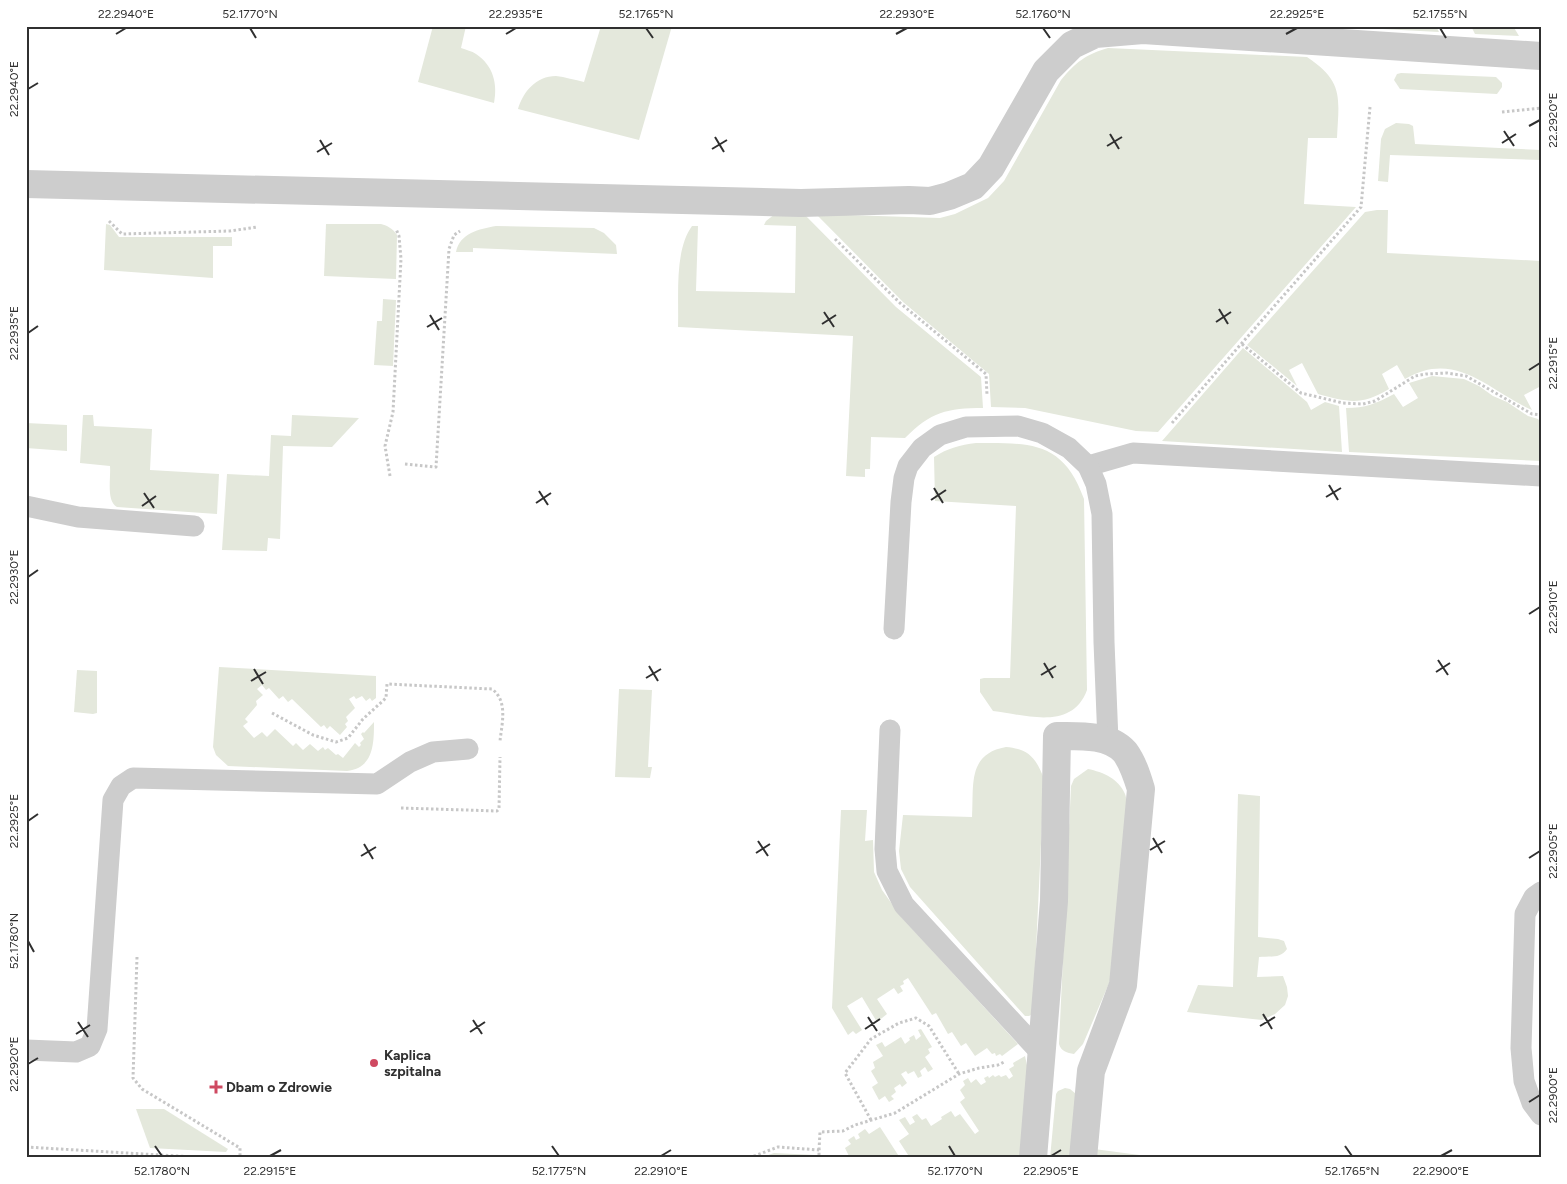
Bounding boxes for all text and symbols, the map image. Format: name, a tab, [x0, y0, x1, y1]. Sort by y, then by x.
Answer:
text: 22.2940°E	[98, 7, 154, 21]
text: 52.1770°N	[222, 7, 278, 21]
text: 22.2935°E	[489, 7, 543, 21]
text: 52.1765°N	[619, 7, 673, 21]
text: 22.2930°E	[879, 7, 935, 21]
text: 52.1760°N	[1015, 7, 1071, 21]
text: 22.2925°E	[1270, 7, 1324, 21]
text: 52.1755°N	[1412, 7, 1468, 21]
text: 22.2940°E	[7, 61, 21, 117]
text: 22.2920°E	[1546, 92, 1560, 148]
text: 22.2935°E	[7, 306, 21, 360]
text: 22.2915°E	[1546, 337, 1560, 389]
text: 22.2930°E	[7, 549, 21, 605]
text: 22.2910°E	[1546, 580, 1560, 634]
text: 22.2925°E	[7, 794, 21, 848]
text: 22.2905°E	[1546, 823, 1560, 879]
text: 52.1780°N	[7, 913, 21, 969]
text: 22.2920°E	[7, 1036, 21, 1092]
place label: Kaplica szpitalna	[384, 1047, 441, 1080]
marker: Kaplica szpitalna	[368, 1057, 380, 1069]
text: 22.2900°E	[1546, 1067, 1560, 1123]
place label: Dbam o Zdrowie	[226, 1079, 332, 1096]
marker: Dbam o Zdrowie	[210, 1081, 222, 1093]
text: 52.1780°N	[134, 1164, 190, 1178]
text: 22.2915°E	[244, 1164, 296, 1178]
text: 52.1775°N	[532, 1164, 586, 1178]
text: 22.2910°E	[634, 1164, 688, 1178]
text: 52.1770°N	[927, 1164, 983, 1178]
text: 22.2905°E	[1023, 1164, 1079, 1178]
text: 52.1765°N	[1325, 1164, 1379, 1178]
text: 22.2900°E	[1413, 1164, 1469, 1178]

